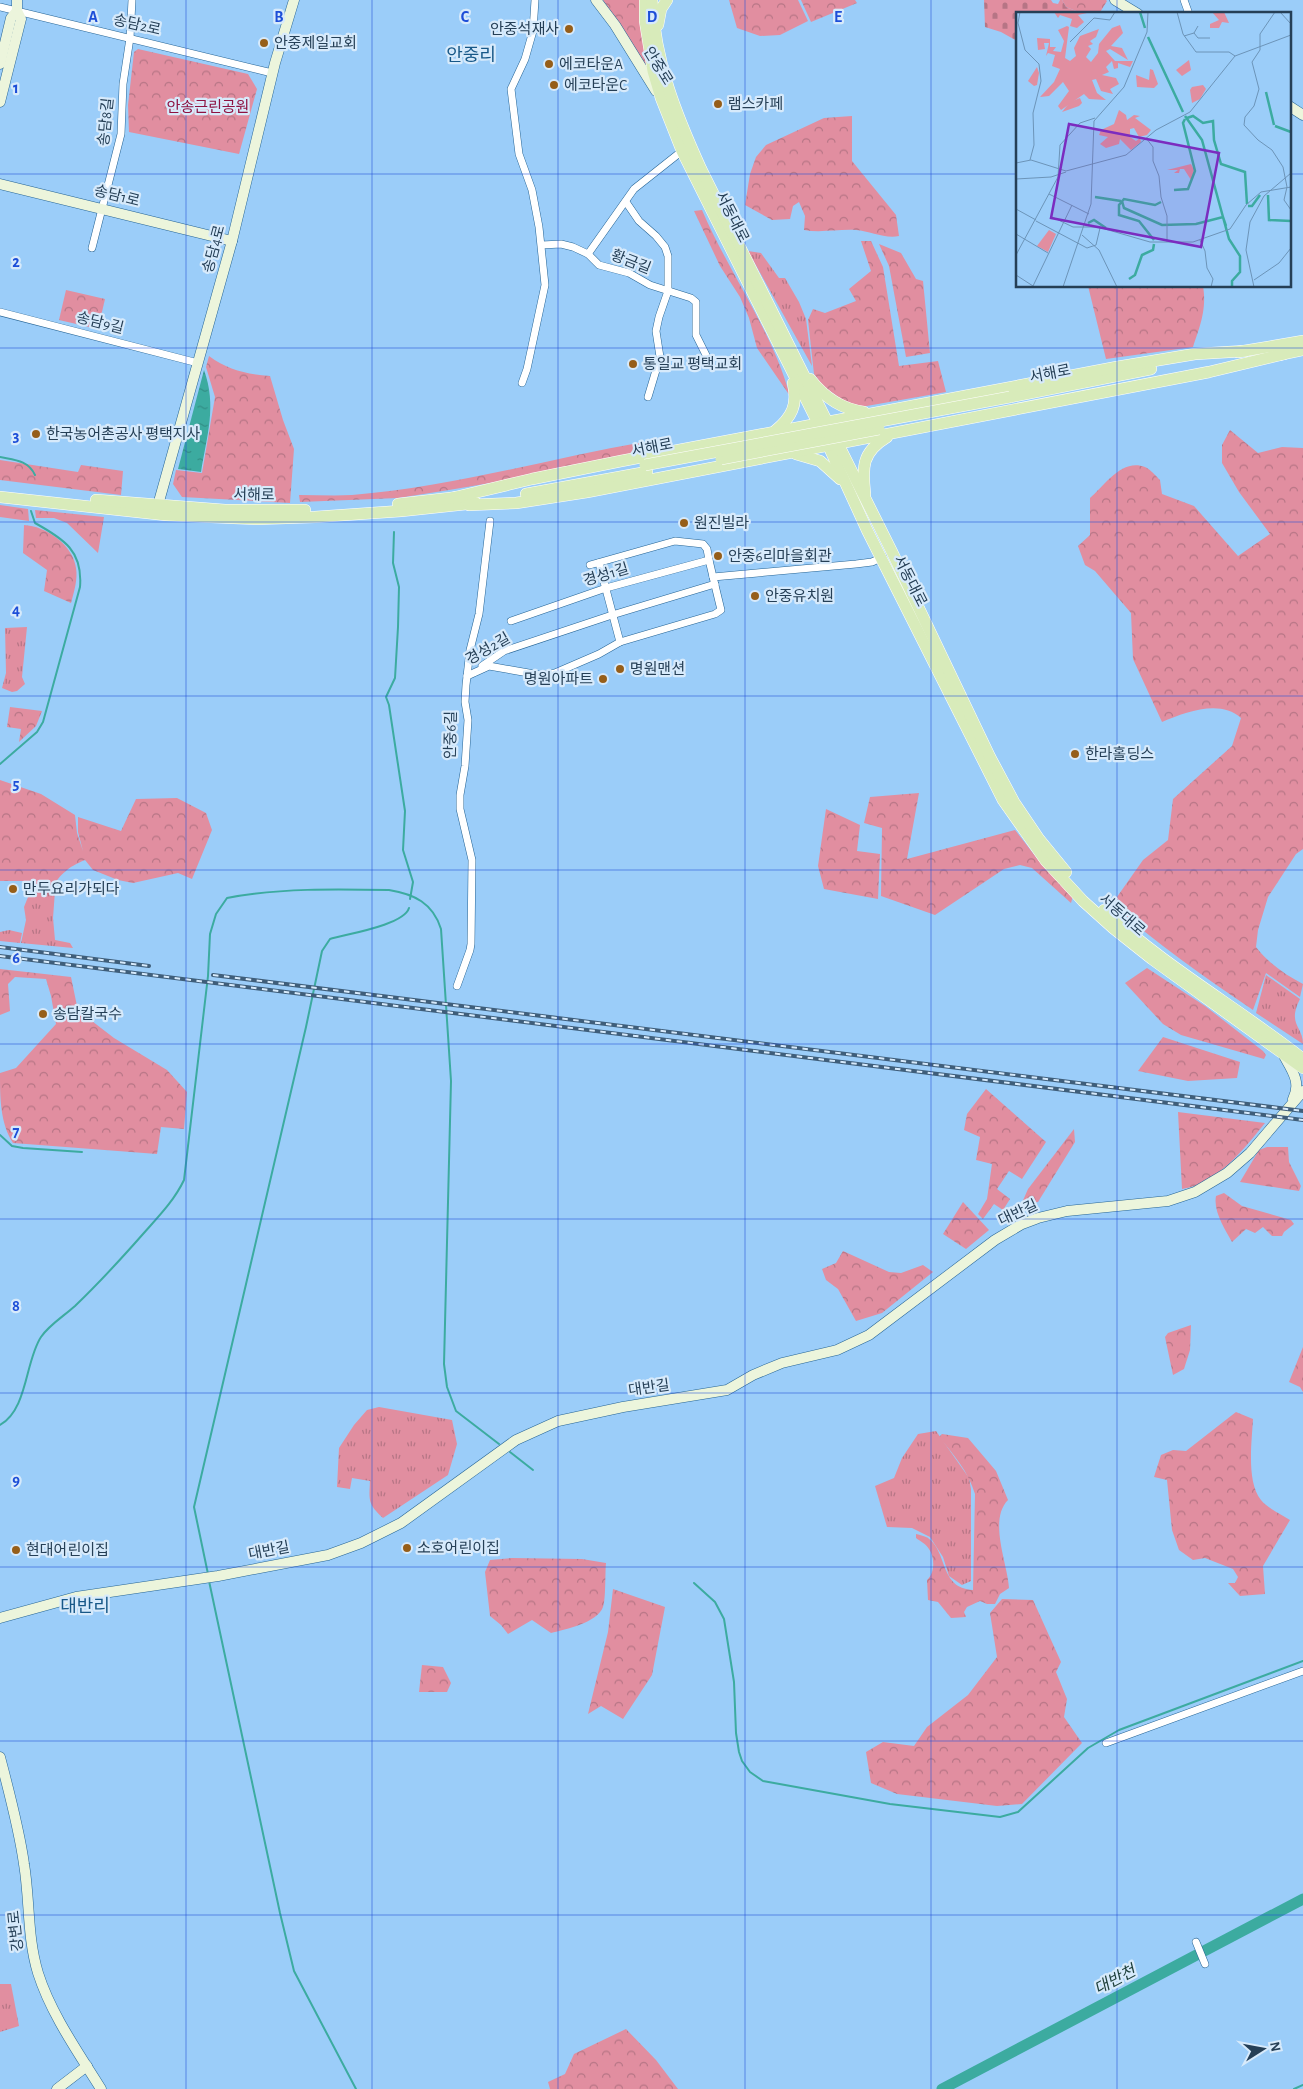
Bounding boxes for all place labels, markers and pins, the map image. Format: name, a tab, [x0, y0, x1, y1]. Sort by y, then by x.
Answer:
place label: 안중석재사	[490, 21, 559, 37]
marker: 안중석재사	[563, 23, 575, 35]
place label: 안중제일교회	[274, 35, 357, 51]
marker: 안중제일교회	[258, 37, 270, 49]
place label: 에코타운A	[559, 56, 623, 72]
marker: 에코타운A	[543, 58, 555, 70]
place label: 에코타운C	[564, 77, 627, 93]
marker: 에코타운C	[548, 79, 560, 91]
place label: 램스카페	[728, 96, 783, 112]
marker: 램스카페	[712, 98, 724, 110]
place label: 통일교 평택교회	[643, 356, 742, 372]
marker: 통일교 평택교회	[627, 358, 639, 370]
place label: 한국농어촌공사 평택지사	[46, 426, 200, 442]
marker: 한국농어촌공사 평택지사	[30, 428, 42, 440]
place label: 원진빌라	[694, 515, 749, 531]
marker: 원진빌라	[678, 517, 690, 529]
place label: 안중6리마을회관	[728, 548, 832, 564]
marker: 안중6리마을회관	[712, 550, 724, 562]
place label: 안중유치원	[765, 588, 834, 604]
marker: 안중유치원	[749, 590, 761, 602]
place label: 명원맨션	[630, 661, 685, 677]
marker: 명원맨션	[614, 663, 626, 675]
place label: 명원아파트	[524, 671, 593, 687]
marker: 명원아파트	[597, 673, 609, 685]
place label: 한라홀딩스	[1085, 746, 1154, 762]
marker: 한라홀딩스	[1069, 748, 1081, 760]
place label: 만두요리가되다	[23, 881, 120, 897]
marker: 만두요리가되다	[7, 883, 19, 895]
place label: 송담칼국수	[53, 1006, 122, 1022]
marker: 송담칼국수	[37, 1008, 49, 1020]
place label: 소호어린이집	[417, 1540, 500, 1556]
place label: 현대어린이집	[26, 1541, 109, 1558]
marker: 소호어린이집	[401, 1542, 413, 1554]
marker: 현대어린이집	[10, 1544, 22, 1556]

